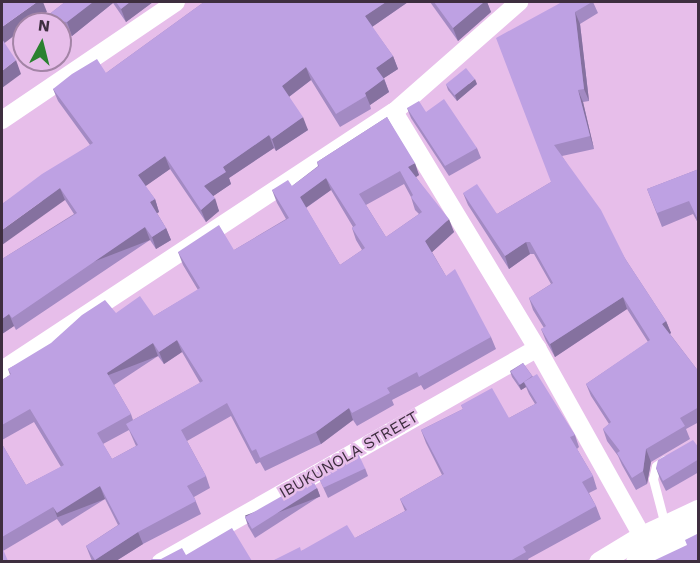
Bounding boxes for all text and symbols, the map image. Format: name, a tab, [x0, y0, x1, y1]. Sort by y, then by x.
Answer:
north arrow	[12, 12, 72, 72]
text: N	[37, 15, 51, 36]
street label: IBUKUNOLA STREET	[276, 407, 422, 503]

